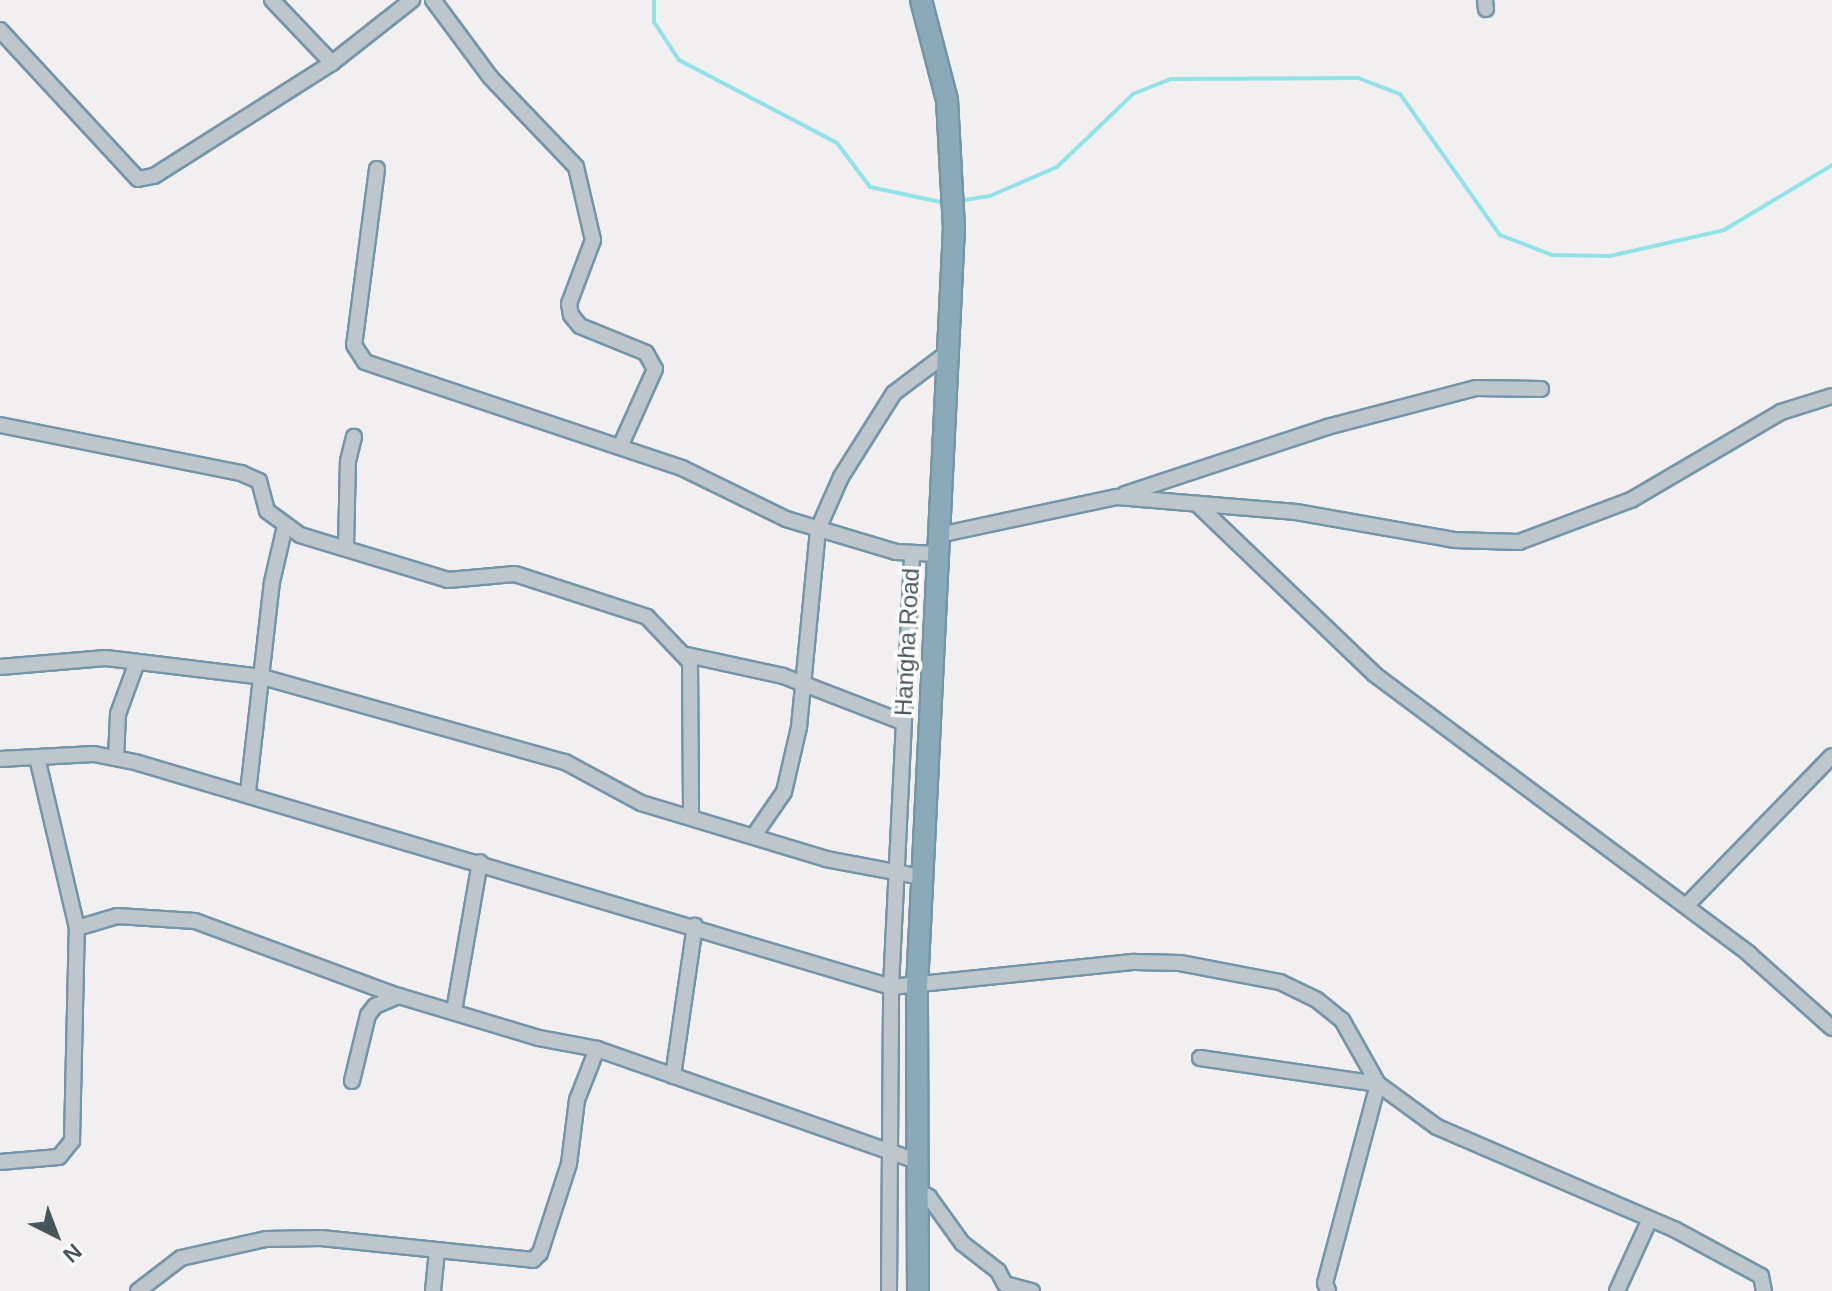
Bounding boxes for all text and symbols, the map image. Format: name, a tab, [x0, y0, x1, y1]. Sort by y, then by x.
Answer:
street label: Hangha Road	[889, 567, 925, 717]
north arrow	[16, 1195, 96, 1275]
text: N	[58, 1239, 87, 1268]

